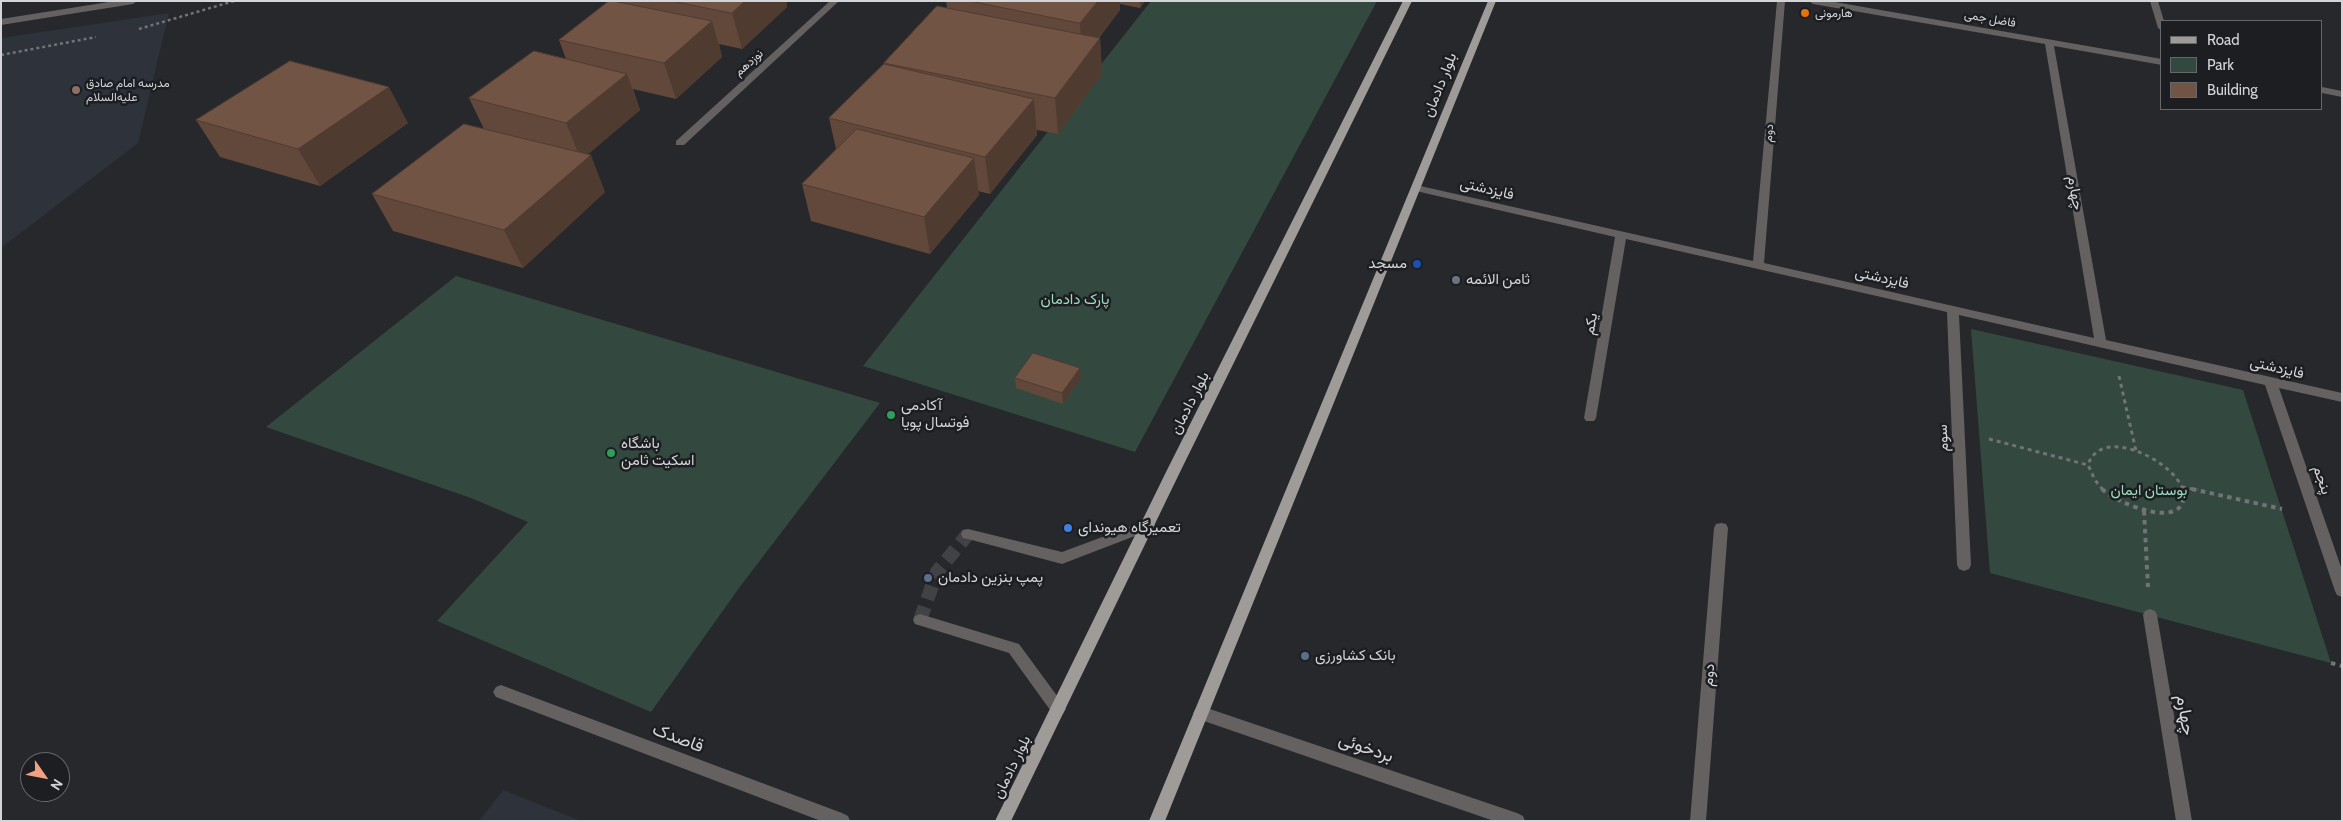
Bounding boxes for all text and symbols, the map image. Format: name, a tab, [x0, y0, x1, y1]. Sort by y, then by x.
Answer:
place label: هارمونی	[1815, 6, 1853, 20]
marker: هارمونی	[1799, 7, 1811, 19]
street label: فاضل جمی	[1963, 7, 2017, 31]
legend	[2160, 20, 2323, 110]
text: Road	[2207, 31, 2240, 49]
street label: نوزدهم	[732, 46, 766, 80]
street label: بلوار دادمان	[1419, 50, 1461, 120]
text: Park	[2207, 56, 2234, 74]
place label: مدرسه امام صادق علیه‌السلام	[86, 76, 170, 104]
text: Building	[2207, 81, 2258, 99]
marker: مدرسه امام صادق علیه‌السلام	[70, 84, 82, 96]
street label: دوم	[1761, 123, 1777, 143]
street label: فایزدشتی	[1458, 174, 1516, 204]
street label: چهارم	[2063, 175, 2087, 211]
place label: مسجد	[1368, 255, 1407, 273]
marker: مسجد	[1411, 258, 1423, 270]
street label: فایزدشتی	[1853, 263, 1911, 293]
place label: ثامن الائمه	[1466, 271, 1530, 289]
marker: ثامن الائمه	[1450, 274, 1462, 286]
park label: پارک دادمان	[1041, 291, 1109, 309]
street label: یکم	[1580, 312, 1602, 336]
street label: فایزدشتی	[2248, 353, 2306, 383]
street label: بلوار دادمان	[1167, 369, 1213, 437]
place label: آکادمی فوتسال پویا	[901, 397, 969, 432]
marker: آکادمی فوتسال پویا	[885, 409, 897, 421]
street label: سوم	[1934, 424, 1952, 452]
place label: باشگاه اسکیت ثامن	[621, 435, 694, 470]
marker: باشگاه اسکیت ثامن	[605, 447, 617, 459]
street label: پنجم	[2309, 463, 2335, 497]
park label: بوستان ایمان	[2111, 482, 2187, 500]
place label: تعمیرگاه هیوندای	[1078, 519, 1181, 537]
marker: تعمیرگاه هیوندای	[1062, 522, 1074, 534]
place label: پمپ بنزین دادمان	[938, 569, 1043, 587]
marker: پمپ بنزین دادمان	[922, 572, 934, 584]
place label: بانک کشاورزی	[1315, 647, 1396, 665]
marker: بانک کشاورزی	[1299, 650, 1311, 662]
street label: دوم	[1699, 663, 1719, 687]
street label: چهارم	[2171, 693, 2199, 737]
street label: قاصدک	[649, 718, 707, 758]
street label: بردخوئی	[1336, 729, 1396, 767]
street label: بلوار دادمان	[989, 733, 1035, 801]
north arrow	[20, 752, 70, 802]
text: N	[46, 776, 67, 794]

